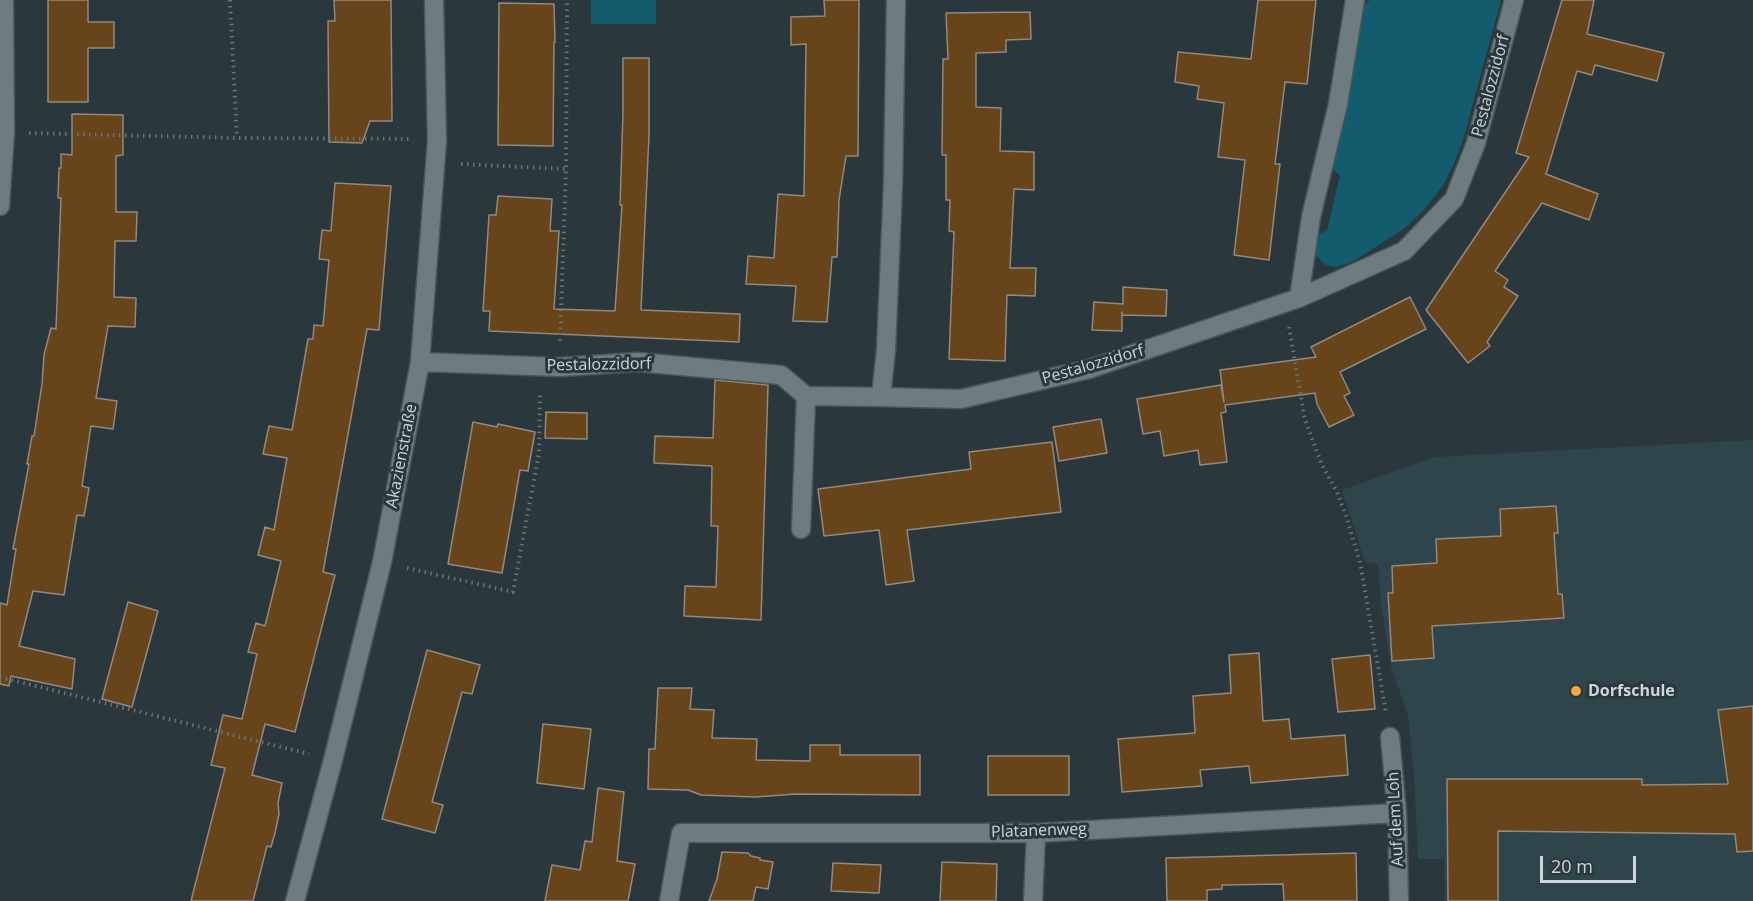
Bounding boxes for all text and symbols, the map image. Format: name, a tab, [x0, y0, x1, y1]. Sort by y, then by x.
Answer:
street label: Pestalozzidorf	[1468, 33, 1514, 139]
street label: Pestalozzidorf	[1040, 341, 1146, 389]
street label: Pestalozzidorf	[546, 354, 652, 376]
street label: Akazienstraße	[383, 402, 421, 510]
place label: Dorfschule	[1588, 681, 1675, 701]
marker: Dorfschule	[1569, 684, 1583, 698]
street label: Auf dem Loh	[1384, 771, 1408, 867]
street label: Platanenweg	[991, 820, 1087, 842]
scale bar	[1543, 844, 1639, 882]
text: 20 m	[1551, 854, 1593, 878]

